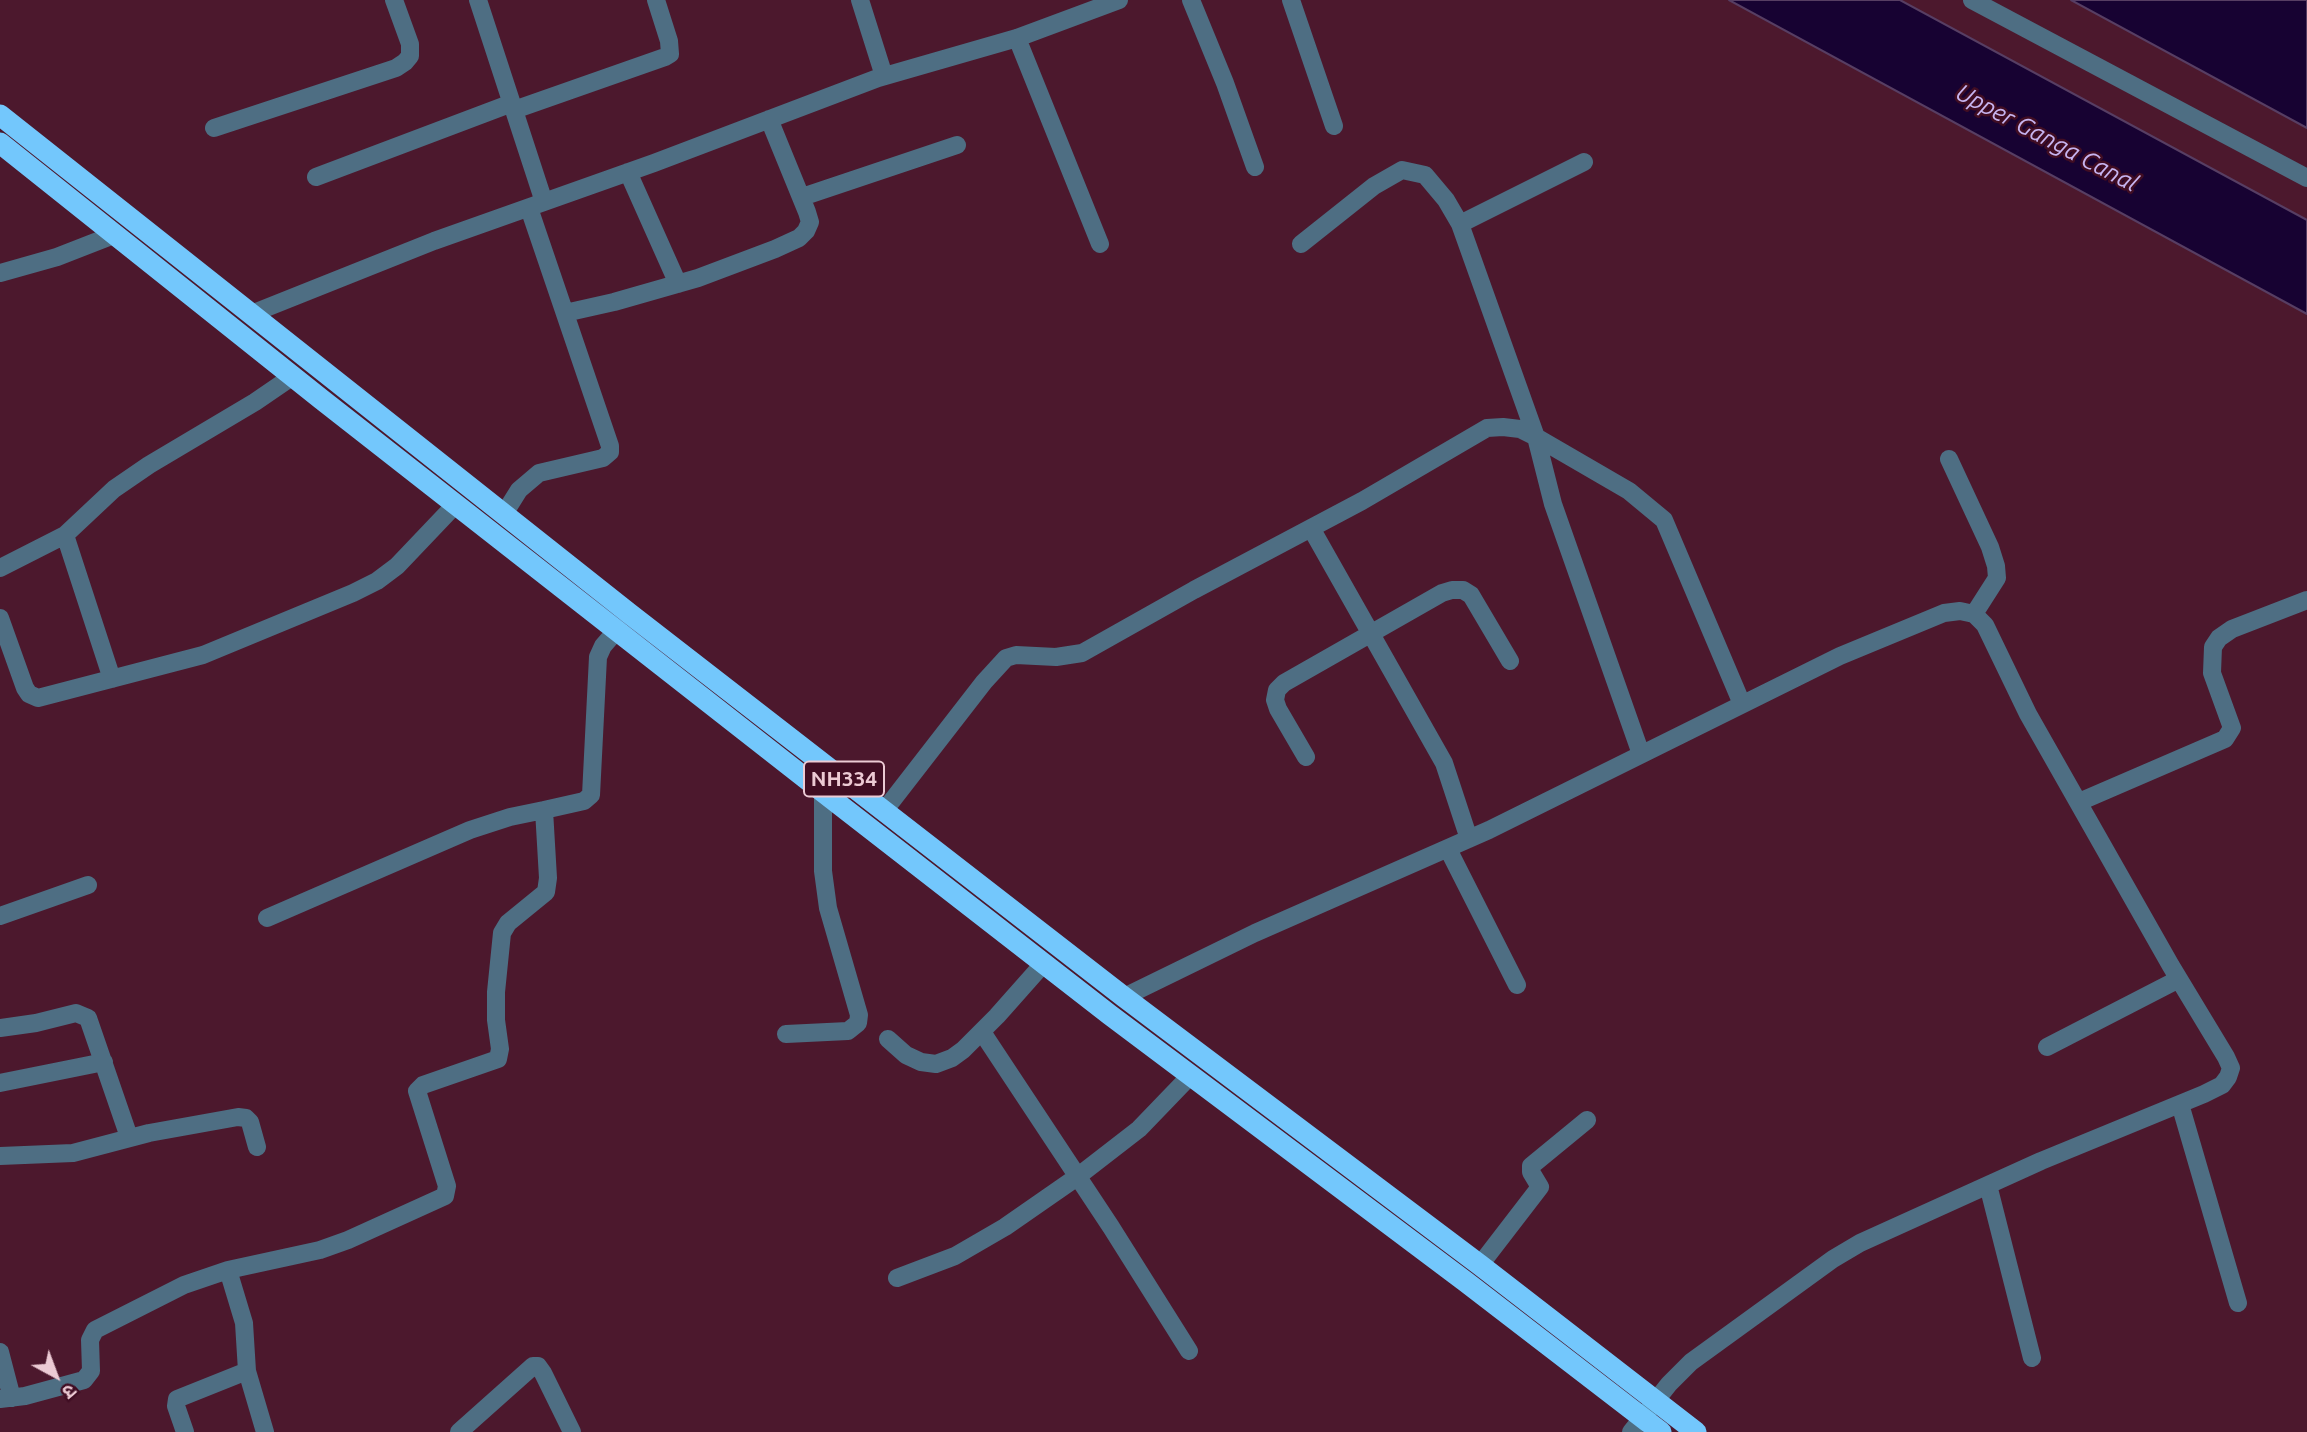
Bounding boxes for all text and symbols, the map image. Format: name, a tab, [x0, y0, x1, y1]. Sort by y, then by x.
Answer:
water label: Upper Ganga Canal	[1951, 78, 2143, 198]
road number: NH334	[804, 762, 884, 796]
north arrow	[21, 1341, 91, 1411]
text: उ	[58, 1380, 81, 1404]

